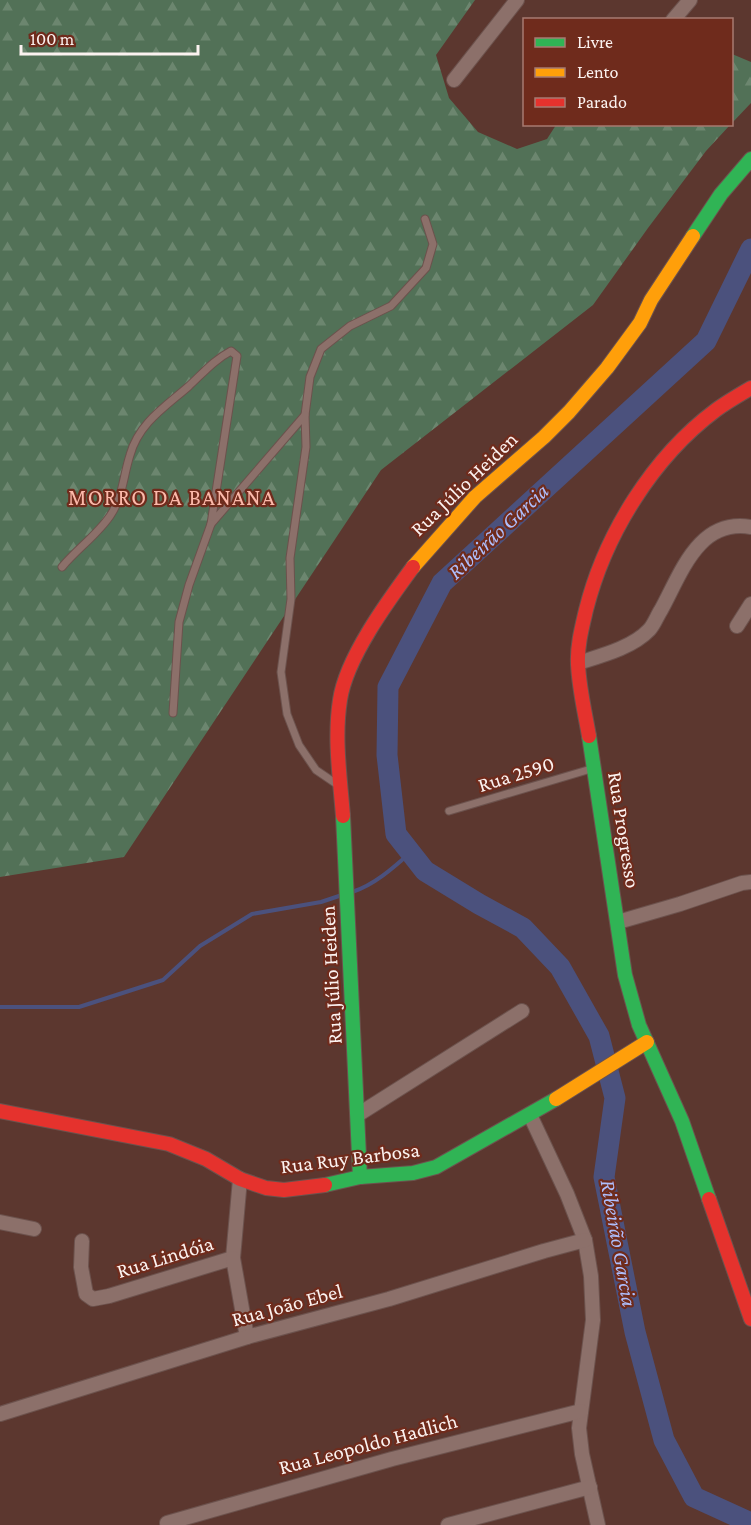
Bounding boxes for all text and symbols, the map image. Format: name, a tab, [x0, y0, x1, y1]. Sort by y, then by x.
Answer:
scale bar	[21, 18, 198, 56]
legend	[523, 18, 733, 126]
text: 100 m	[30, 29, 75, 49]
text: Livre	[577, 32, 613, 52]
text: Lento	[577, 62, 618, 82]
text: Parado	[577, 92, 627, 112]
street label: Rua Júlio Heiden	[406, 427, 522, 541]
water label: Ribeirão Garcia	[442, 478, 554, 584]
district label: MORRO DA BANANA	[68, 485, 276, 510]
street label: Rua 2590	[475, 751, 557, 797]
street label: Rua Progresso	[603, 770, 645, 890]
street label: Rua Júlio Heiden	[315, 905, 347, 1045]
street label: Rua Ruy Barbosa	[279, 1138, 421, 1178]
water label: Ribeirão Garcia	[596, 1177, 642, 1309]
street label: Rua Lindóia	[114, 1231, 217, 1283]
street label: Rua João Ebel	[229, 1279, 345, 1331]
street label: Rua Leopoldo Hadlich	[276, 1409, 460, 1479]

